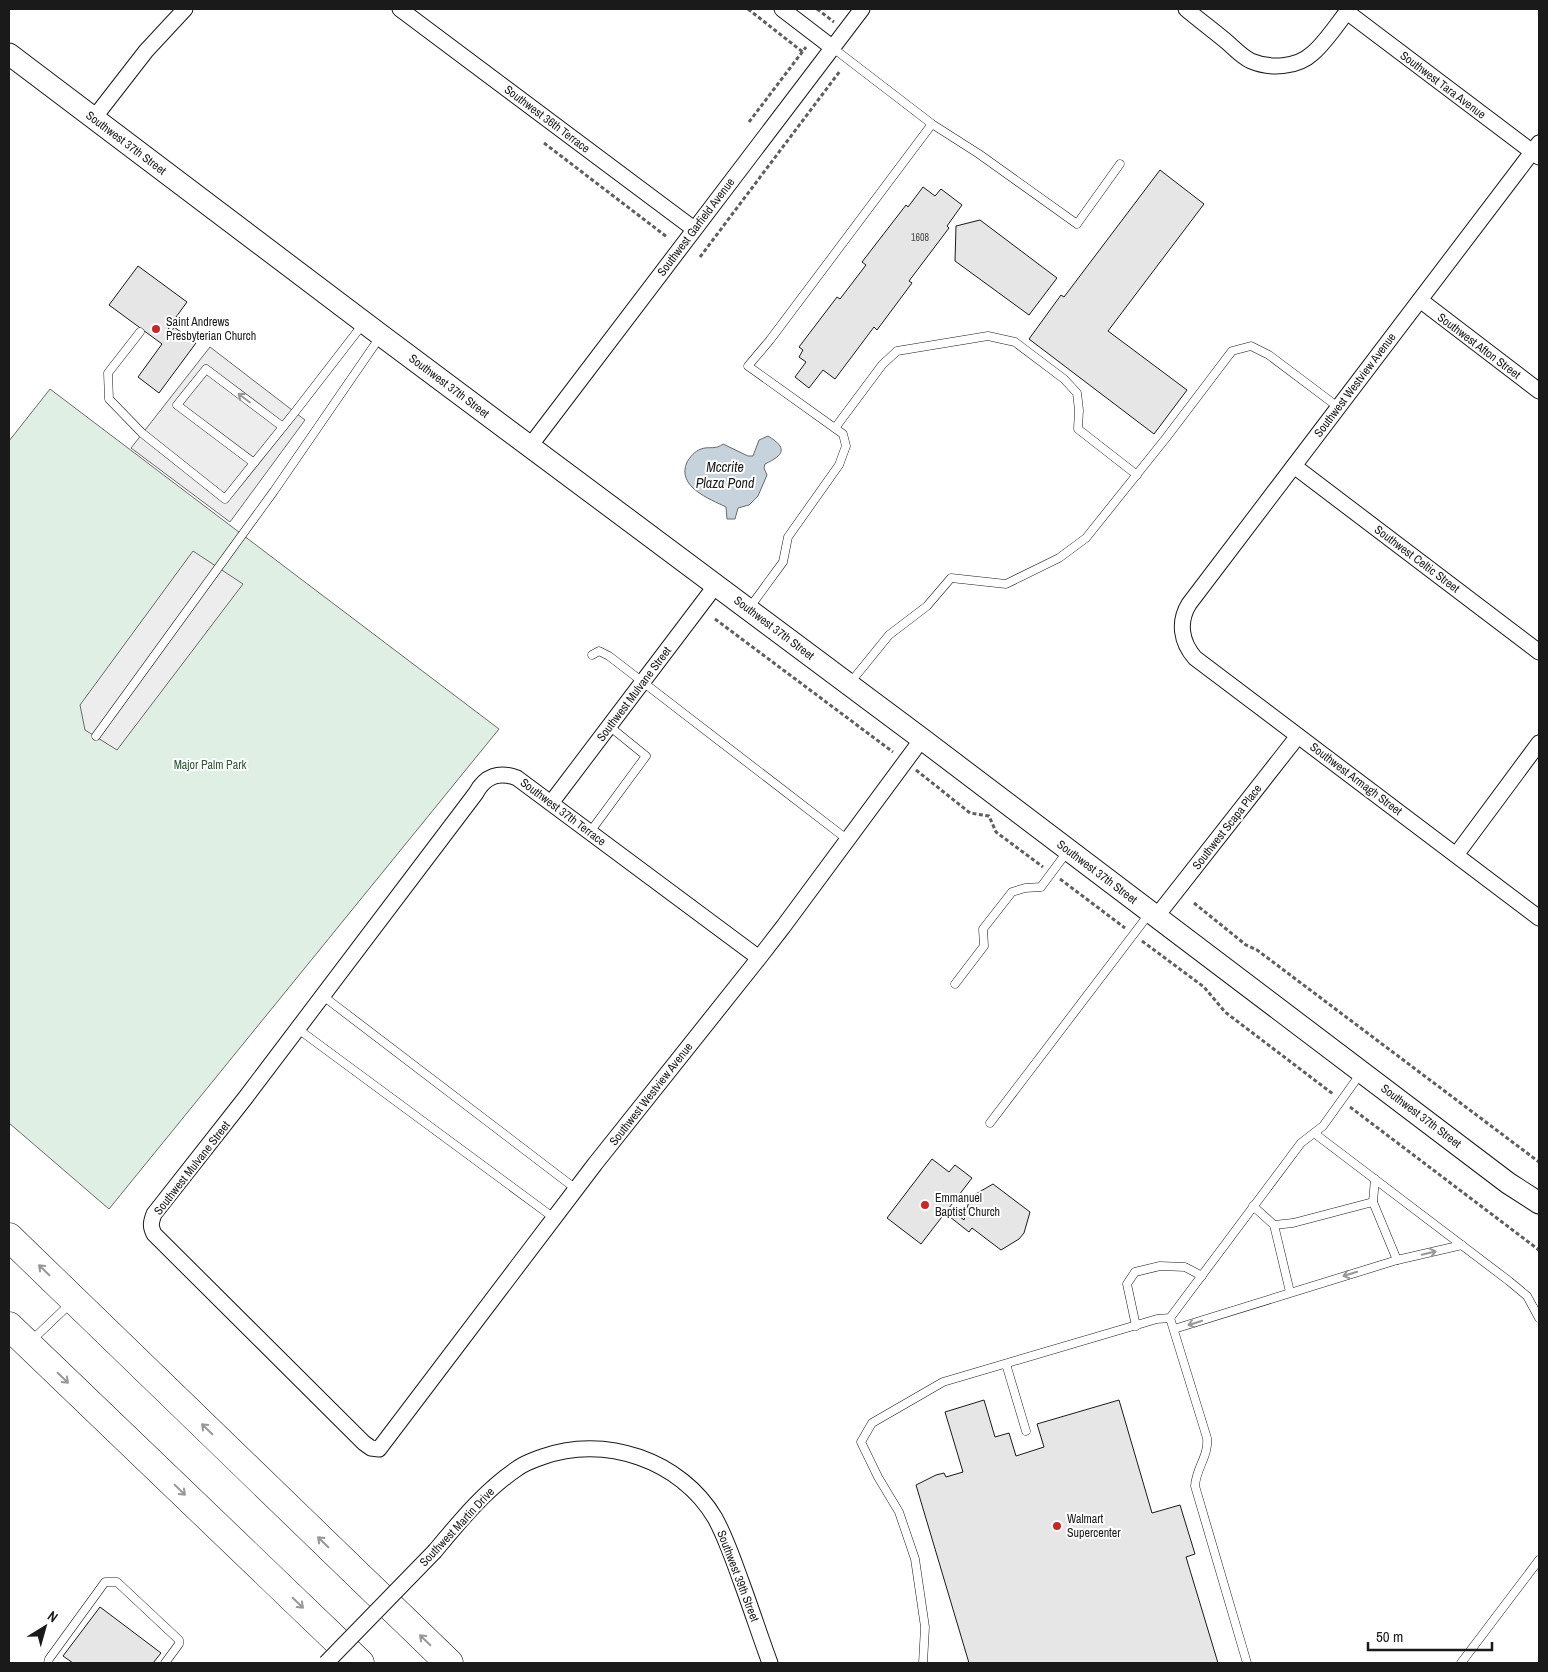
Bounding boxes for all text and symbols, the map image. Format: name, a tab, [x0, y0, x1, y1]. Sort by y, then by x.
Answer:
street label: Southwest Tara Avenue	[1397, 48, 1489, 122]
street label: Southwest 36th Terrace	[501, 82, 593, 156]
street label: Southwest 37th Street	[83, 107, 170, 179]
street label: Southwest Garfield Avenue	[654, 175, 738, 279]
house number: 1608	[911, 231, 930, 244]
street label: Southwest Afton Street	[1434, 309, 1524, 383]
place label: Saint Andrews Presbyterian Church	[166, 314, 256, 344]
marker: Saint Andrews Presbyterian Church	[150, 323, 162, 335]
street label: Southwest Westview Avenue	[1311, 330, 1399, 440]
street label: Southwest 37th Street	[406, 350, 493, 422]
one-way arrow	[238, 392, 251, 403]
water label: Mccrite Plaza Pond	[696, 458, 755, 492]
street label: Southwest Celtic Street	[1371, 522, 1463, 596]
street label: Southwest 37th Street	[731, 592, 818, 664]
street label: Southwest Mulvane Street	[593, 643, 675, 745]
street label: Southwest Armagh Street	[1307, 739, 1406, 819]
park label: Major Palm Park	[174, 757, 246, 773]
street label: Southwest 37th Terrace	[517, 775, 609, 849]
street label: Southwest Scapa Place	[1189, 781, 1265, 873]
street label: Southwest 37th Street	[1054, 836, 1141, 908]
street label: Southwest Westview Avenue	[606, 1039, 696, 1149]
street label: Southwest 37th Street	[1378, 1080, 1465, 1152]
street label: Southwest Mulvane Street	[150, 1118, 234, 1218]
place label: Emmanuel Baptist Church	[935, 1190, 1000, 1220]
marker: Emmanuel Baptist Church	[919, 1199, 931, 1211]
one-way arrow	[1421, 1248, 1437, 1257]
one-way arrow	[37, 1264, 50, 1276]
one-way arrow	[1343, 1270, 1359, 1280]
one-way arrow	[1187, 1318, 1203, 1328]
one-way arrow	[56, 1372, 69, 1384]
one-way arrow	[200, 1423, 213, 1435]
one-way arrow	[174, 1484, 187, 1496]
street label: Southwest Martin Drive	[416, 1484, 498, 1570]
place label: Walmart Supercenter	[1067, 1511, 1121, 1541]
marker: Walmart Supercenter	[1051, 1520, 1063, 1532]
street label: Southwest 39th Street	[713, 1528, 763, 1624]
one-way arrow	[317, 1536, 330, 1548]
one-way arrow	[291, 1597, 304, 1609]
north arrow	[20, 1602, 70, 1652]
text: N	[44, 1607, 62, 1626]
scale bar	[1368, 1620, 1492, 1652]
text: 50 m	[1376, 1626, 1403, 1647]
one-way arrow	[418, 1634, 431, 1646]

